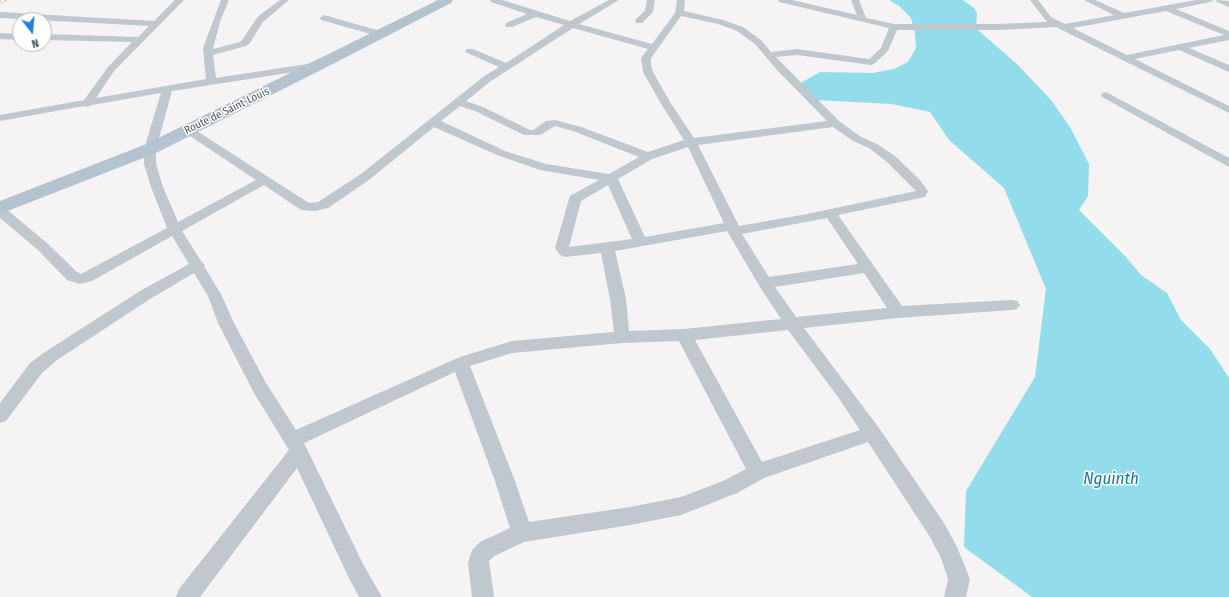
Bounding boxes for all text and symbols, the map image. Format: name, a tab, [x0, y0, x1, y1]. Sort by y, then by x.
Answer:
north arrow	[12, 12, 52, 52]
text: N	[30, 36, 40, 50]
street label: Route de Saint-Louis	[182, 85, 272, 137]
water label: Nguinth	[1083, 469, 1139, 489]

